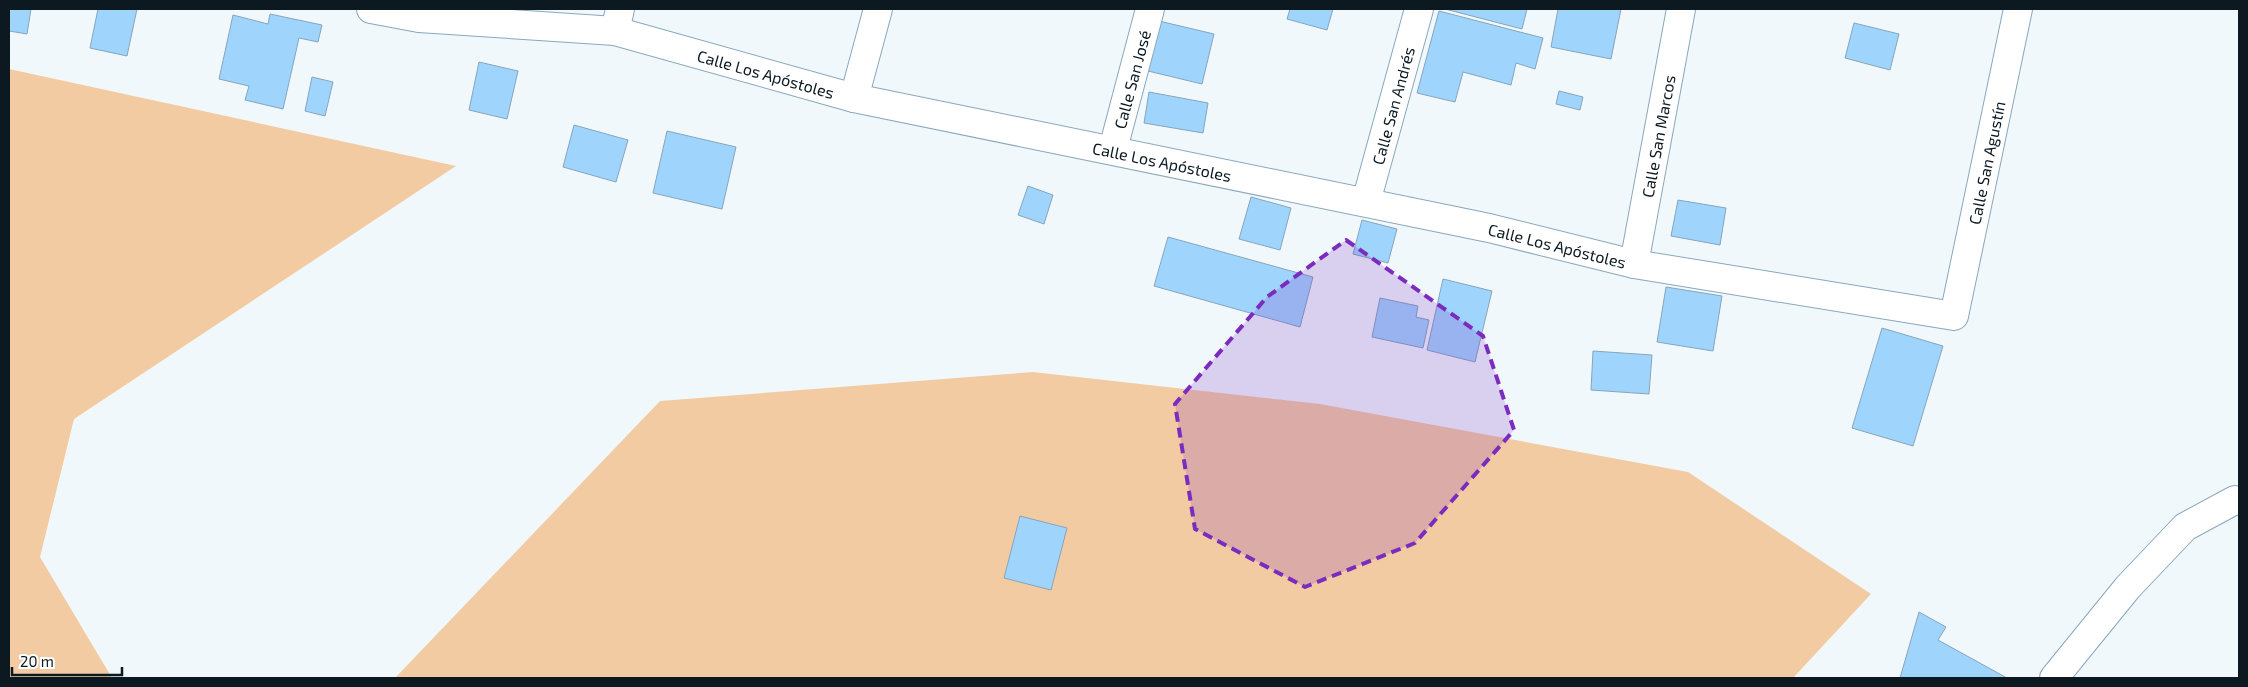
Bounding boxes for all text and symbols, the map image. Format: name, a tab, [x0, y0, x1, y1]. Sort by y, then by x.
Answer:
street label: Calle San José	[1109, 28, 1154, 131]
street label: Calle Los Apóstoles	[695, 45, 837, 102]
street label: Calle San Andrés	[1367, 45, 1418, 167]
street label: Calle San Marcos	[1637, 73, 1678, 199]
street label: Calle San Agustín	[1964, 99, 2008, 226]
street label: Calle Los Apóstoles	[1091, 138, 1233, 185]
street label: Calle Los Apóstoles	[1486, 219, 1628, 271]
scale bar	[12, 644, 122, 676]
text: 20 m	[20, 652, 54, 670]

